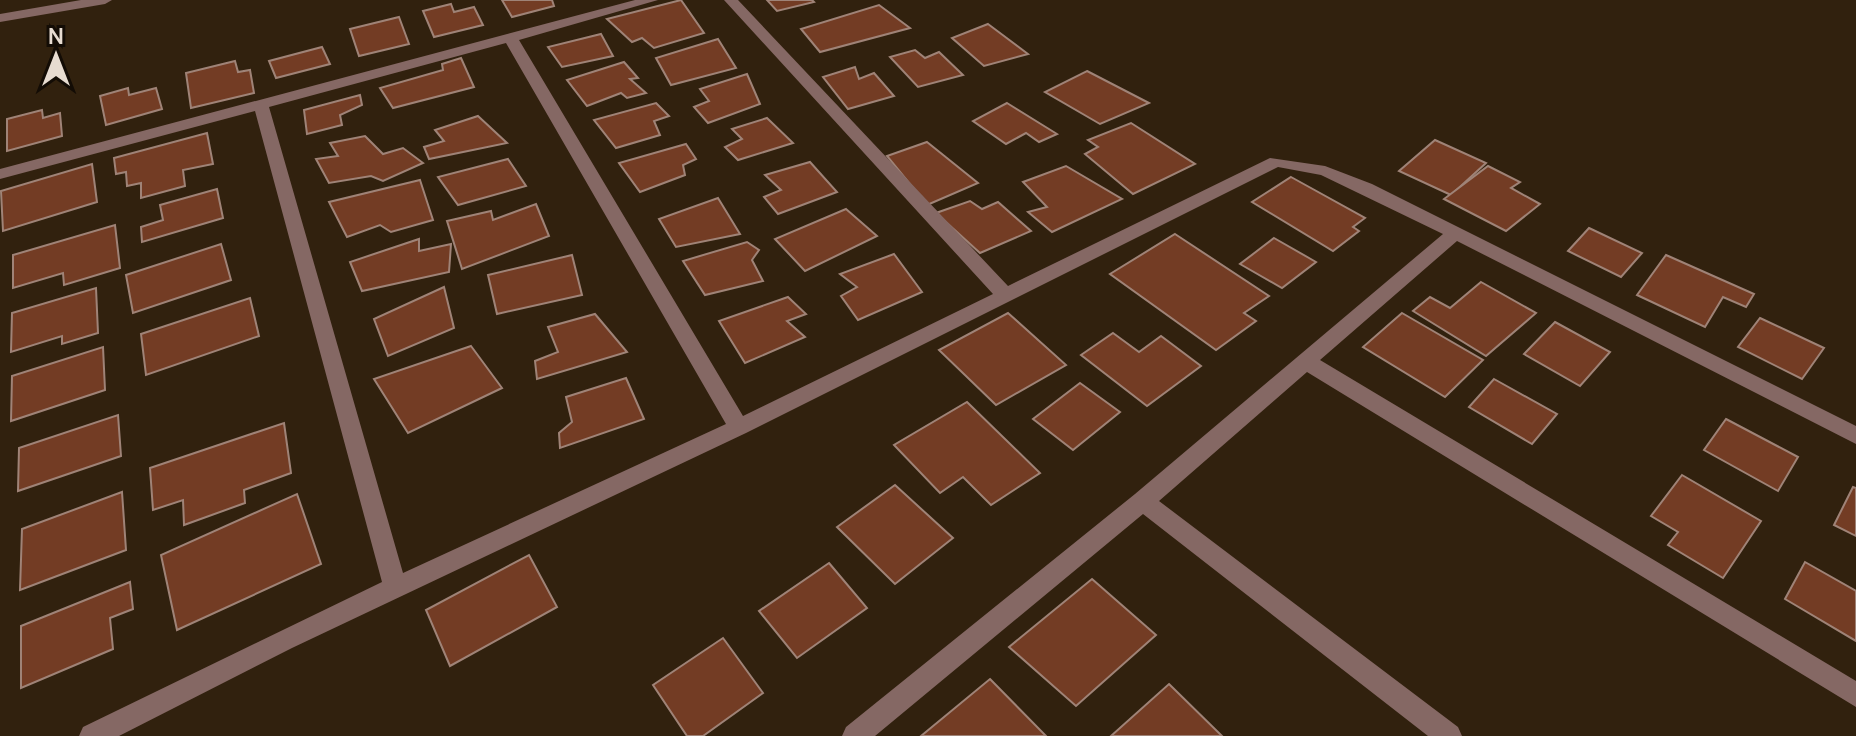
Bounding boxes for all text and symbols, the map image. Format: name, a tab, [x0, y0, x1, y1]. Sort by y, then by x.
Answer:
north arrow	[16, 16, 96, 96]
text: N	[48, 21, 64, 51]

